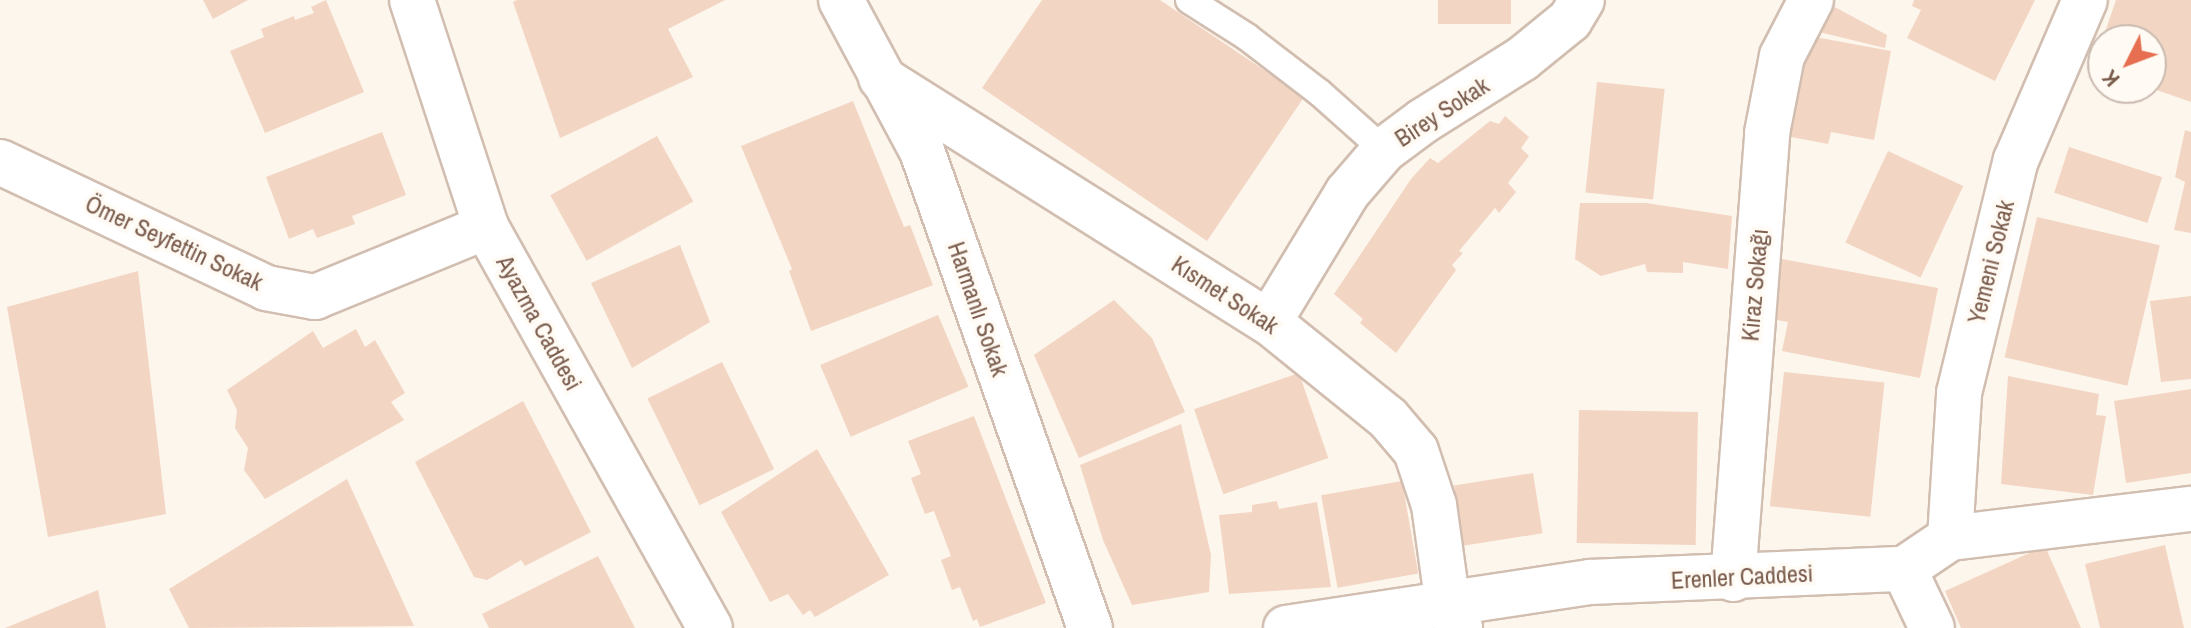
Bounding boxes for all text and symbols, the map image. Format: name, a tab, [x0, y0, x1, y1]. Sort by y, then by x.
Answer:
north arrow	[2087, 24, 2167, 104]
text: K	[2095, 64, 2126, 94]
street label: Birey Sokak	[1390, 71, 1494, 153]
street label: Ömer Seyfettin Sokak	[81, 189, 267, 297]
street label: Yemeni Sokak	[1962, 197, 2020, 327]
street label: Kiraz Sokağı	[1736, 228, 1774, 342]
street label: Harmanlı Sokak	[942, 238, 1014, 380]
street label: Kısmet Sokak	[1166, 250, 1284, 340]
street label: Ayazma Caddesi	[490, 251, 588, 395]
street label: Erenler Caddesi	[1670, 559, 1814, 595]

